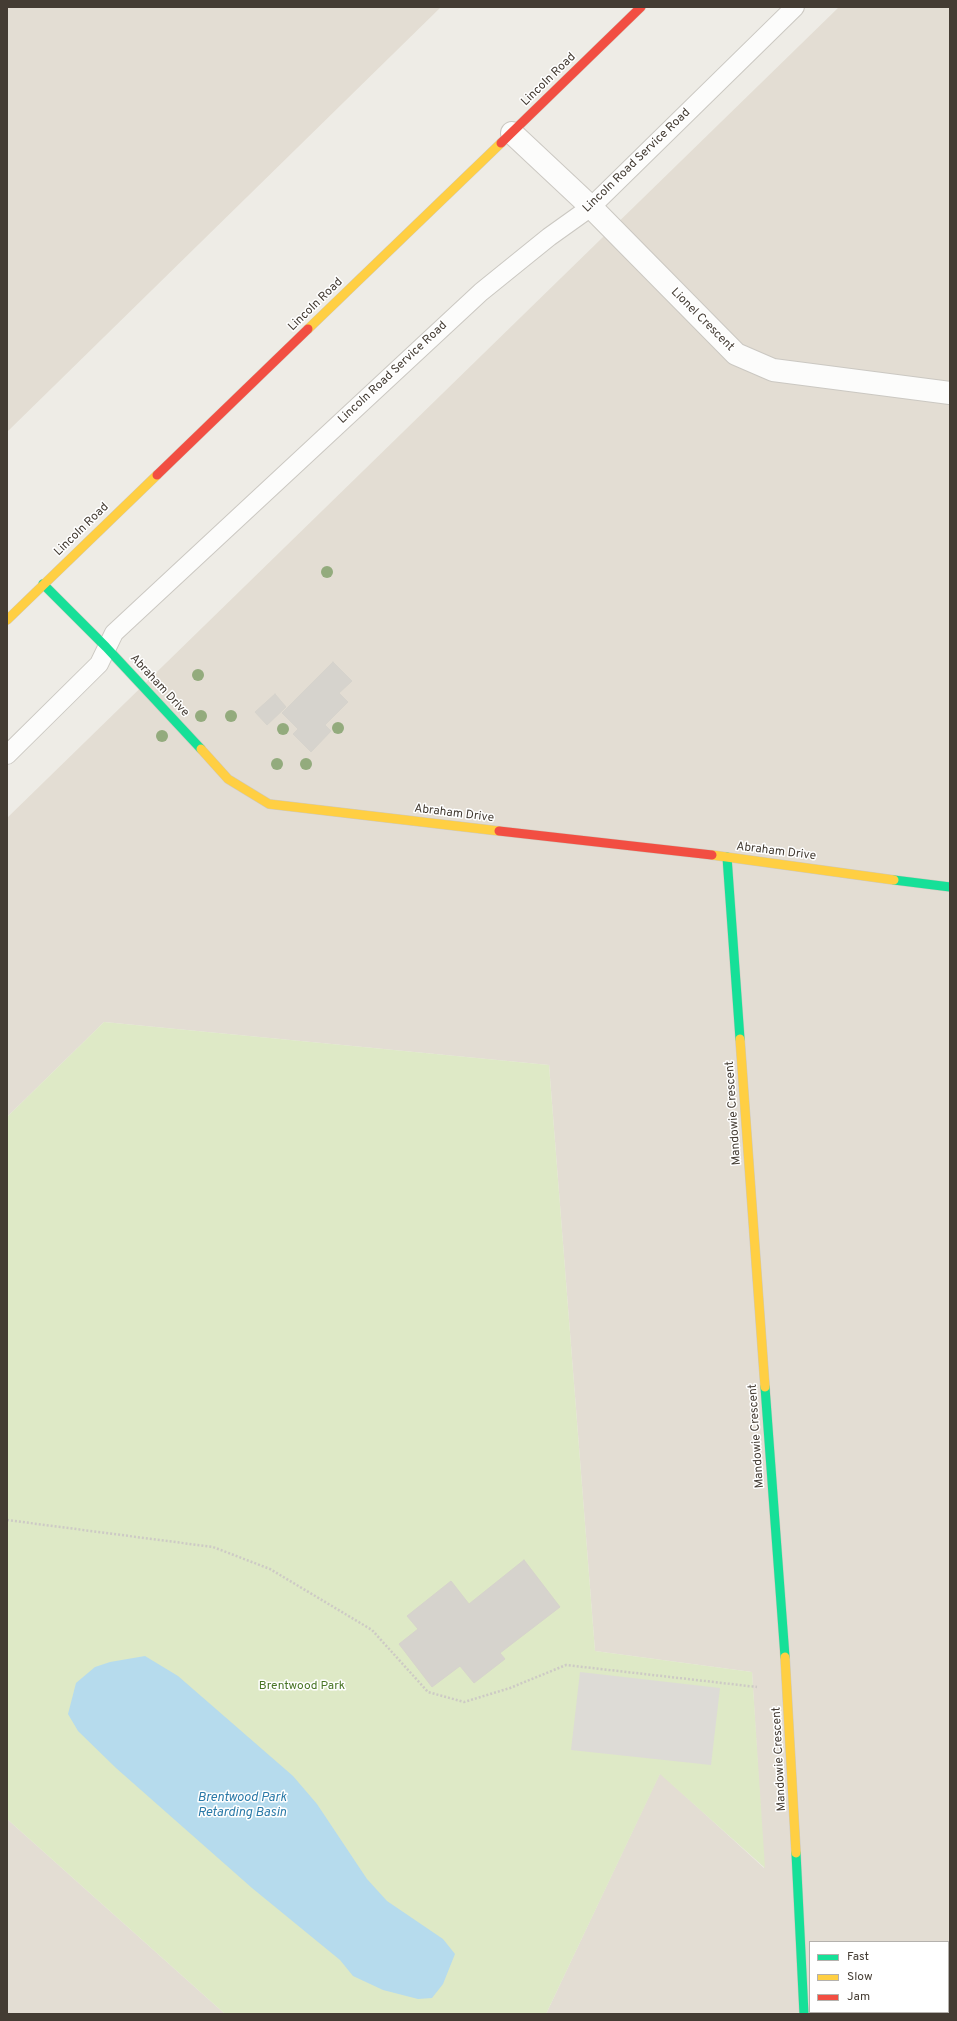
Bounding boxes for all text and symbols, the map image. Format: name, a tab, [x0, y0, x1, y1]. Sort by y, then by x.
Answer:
street label: Lincoln Road	[519, 51, 579, 109]
street label: Lincoln Road Service Road	[580, 106, 694, 216]
street label: Lincoln Road	[286, 276, 346, 334]
street label: Lionel Crescent	[667, 285, 737, 355]
street label: Lincoln Road Service Road	[336, 319, 450, 427]
street label: Lincoln Road	[52, 501, 112, 559]
street label: Abraham Drive	[126, 652, 192, 720]
street label: Abraham Drive	[413, 802, 495, 826]
street label: Abraham Drive	[735, 840, 817, 864]
street label: Mandowie Crescent	[723, 1060, 745, 1166]
street label: Mandowie Crescent	[746, 1383, 768, 1489]
park label: Brentwood Park	[259, 1680, 345, 1694]
street label: Mandowie Crescent	[770, 1706, 790, 1812]
water label: Brentwood Park Retarding Basin	[198, 1790, 286, 1821]
legend	[809, 1941, 949, 2013]
text: Fast	[847, 1949, 869, 1965]
text: Slow	[847, 1969, 873, 1985]
text: Jam	[847, 1989, 870, 2005]

